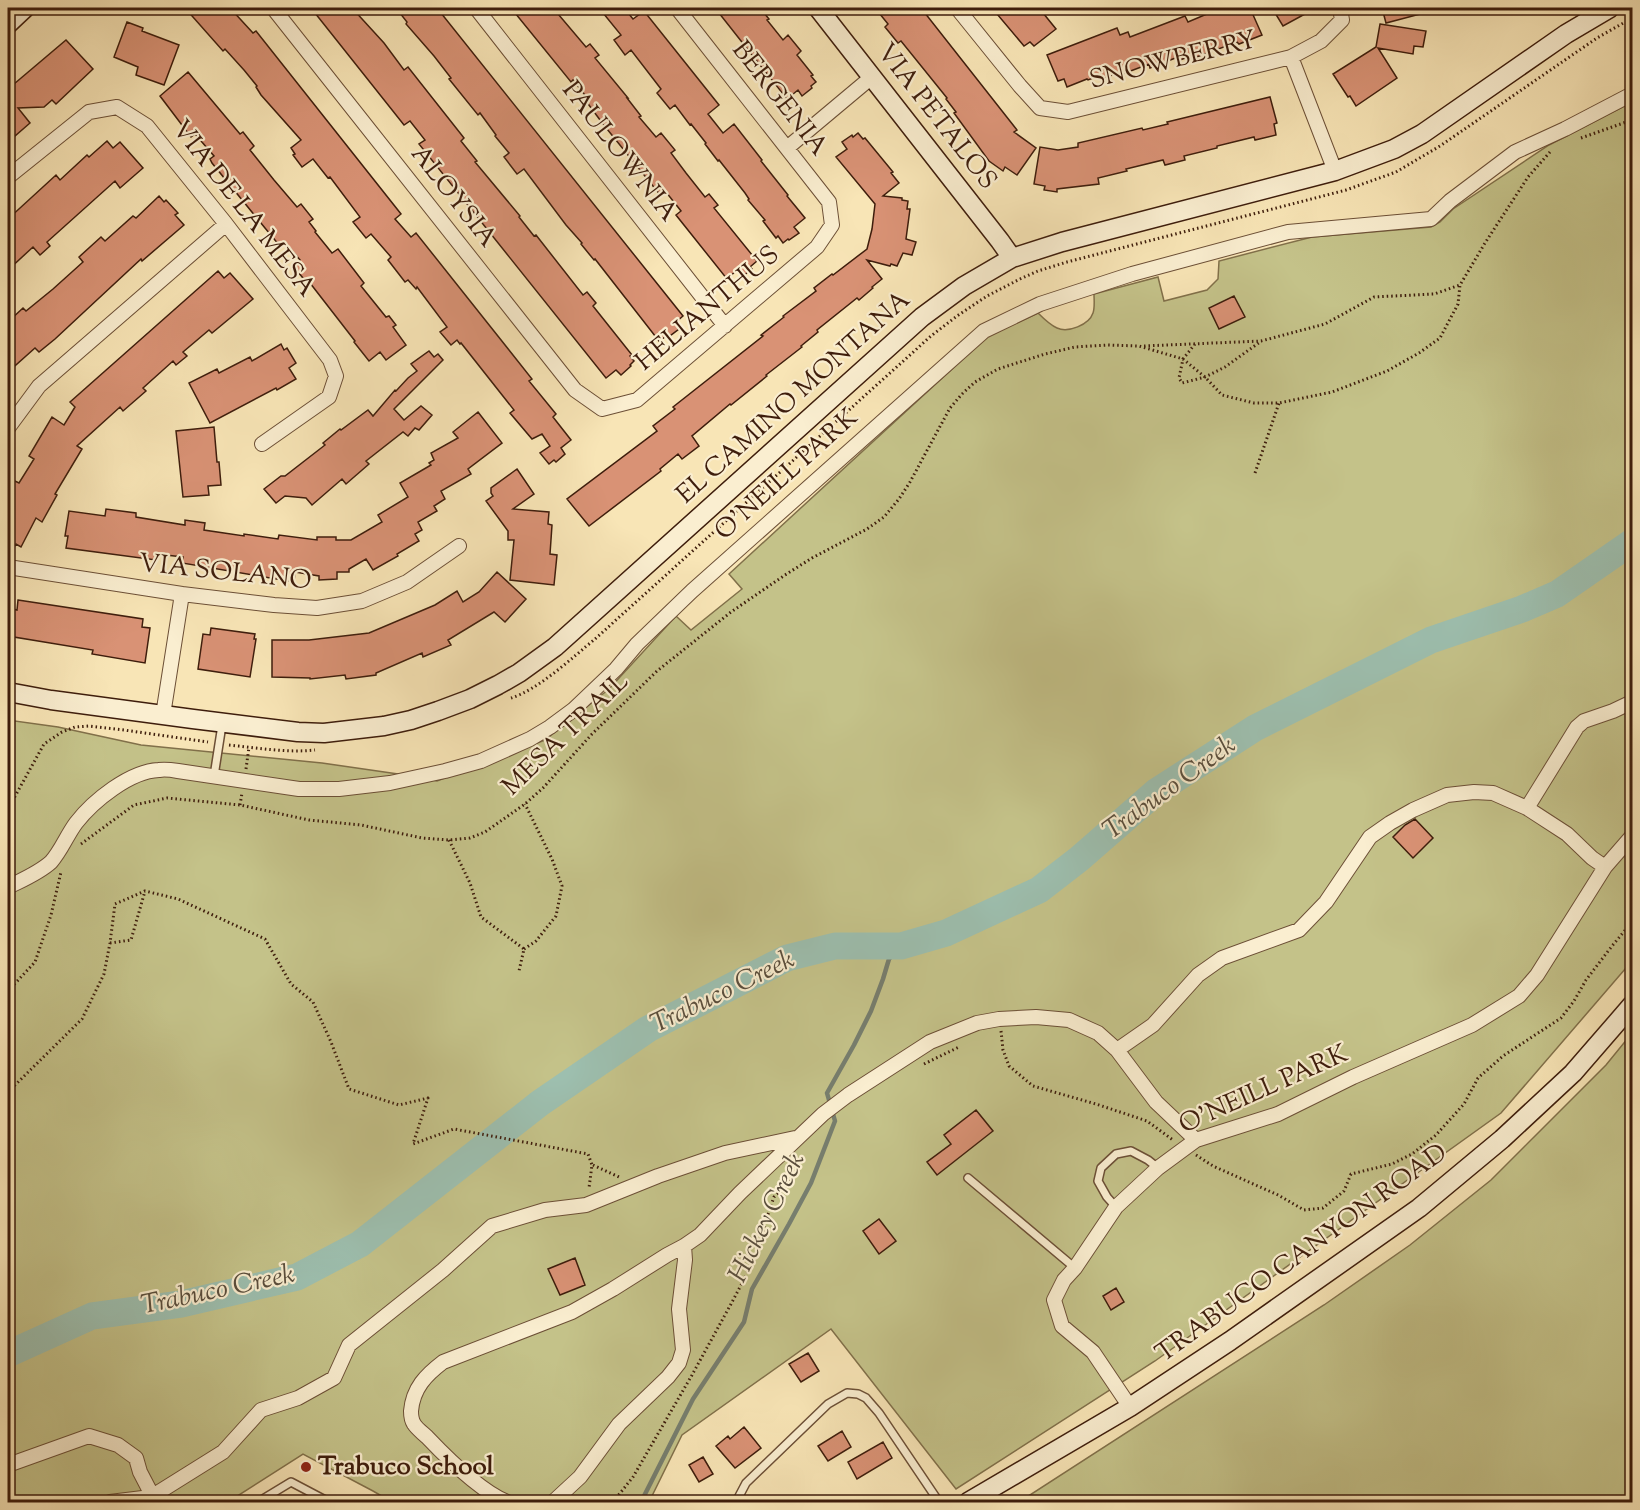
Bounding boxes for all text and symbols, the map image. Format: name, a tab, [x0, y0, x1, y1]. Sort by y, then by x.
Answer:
street label: SNOWBERRY	[1086, 22, 1260, 100]
street label: BERGENIA	[722, 33, 836, 165]
street label: VIA PETALOS	[867, 36, 1005, 198]
street label: PAULOWNIA	[552, 74, 686, 230]
street label: VIA DE LA MESA	[162, 113, 324, 305]
street label: ALOYSIA	[401, 138, 505, 256]
street label: HELIANTHUS	[628, 238, 788, 380]
street label: EL CAMINO MONTANA	[669, 283, 919, 513]
street label: O'NEILL PARK	[707, 400, 867, 550]
street label: VIA SOLANO	[137, 546, 313, 600]
street label: MESA TRAIL	[494, 665, 638, 805]
water label: Trabuco Creek	[1095, 727, 1245, 851]
water label: Trabuco Creek	[644, 941, 802, 1045]
street label: O'NEILL PARK	[1173, 1036, 1355, 1144]
street label: TRABUCO CANYON ROAD	[1149, 1135, 1455, 1373]
water label: Hickey Creek	[720, 1146, 816, 1290]
water label: Trabuco Creek	[138, 1256, 298, 1326]
place label: Trabuco School	[318, 1449, 495, 1486]
marker: Trabuco School	[299, 1460, 313, 1474]

